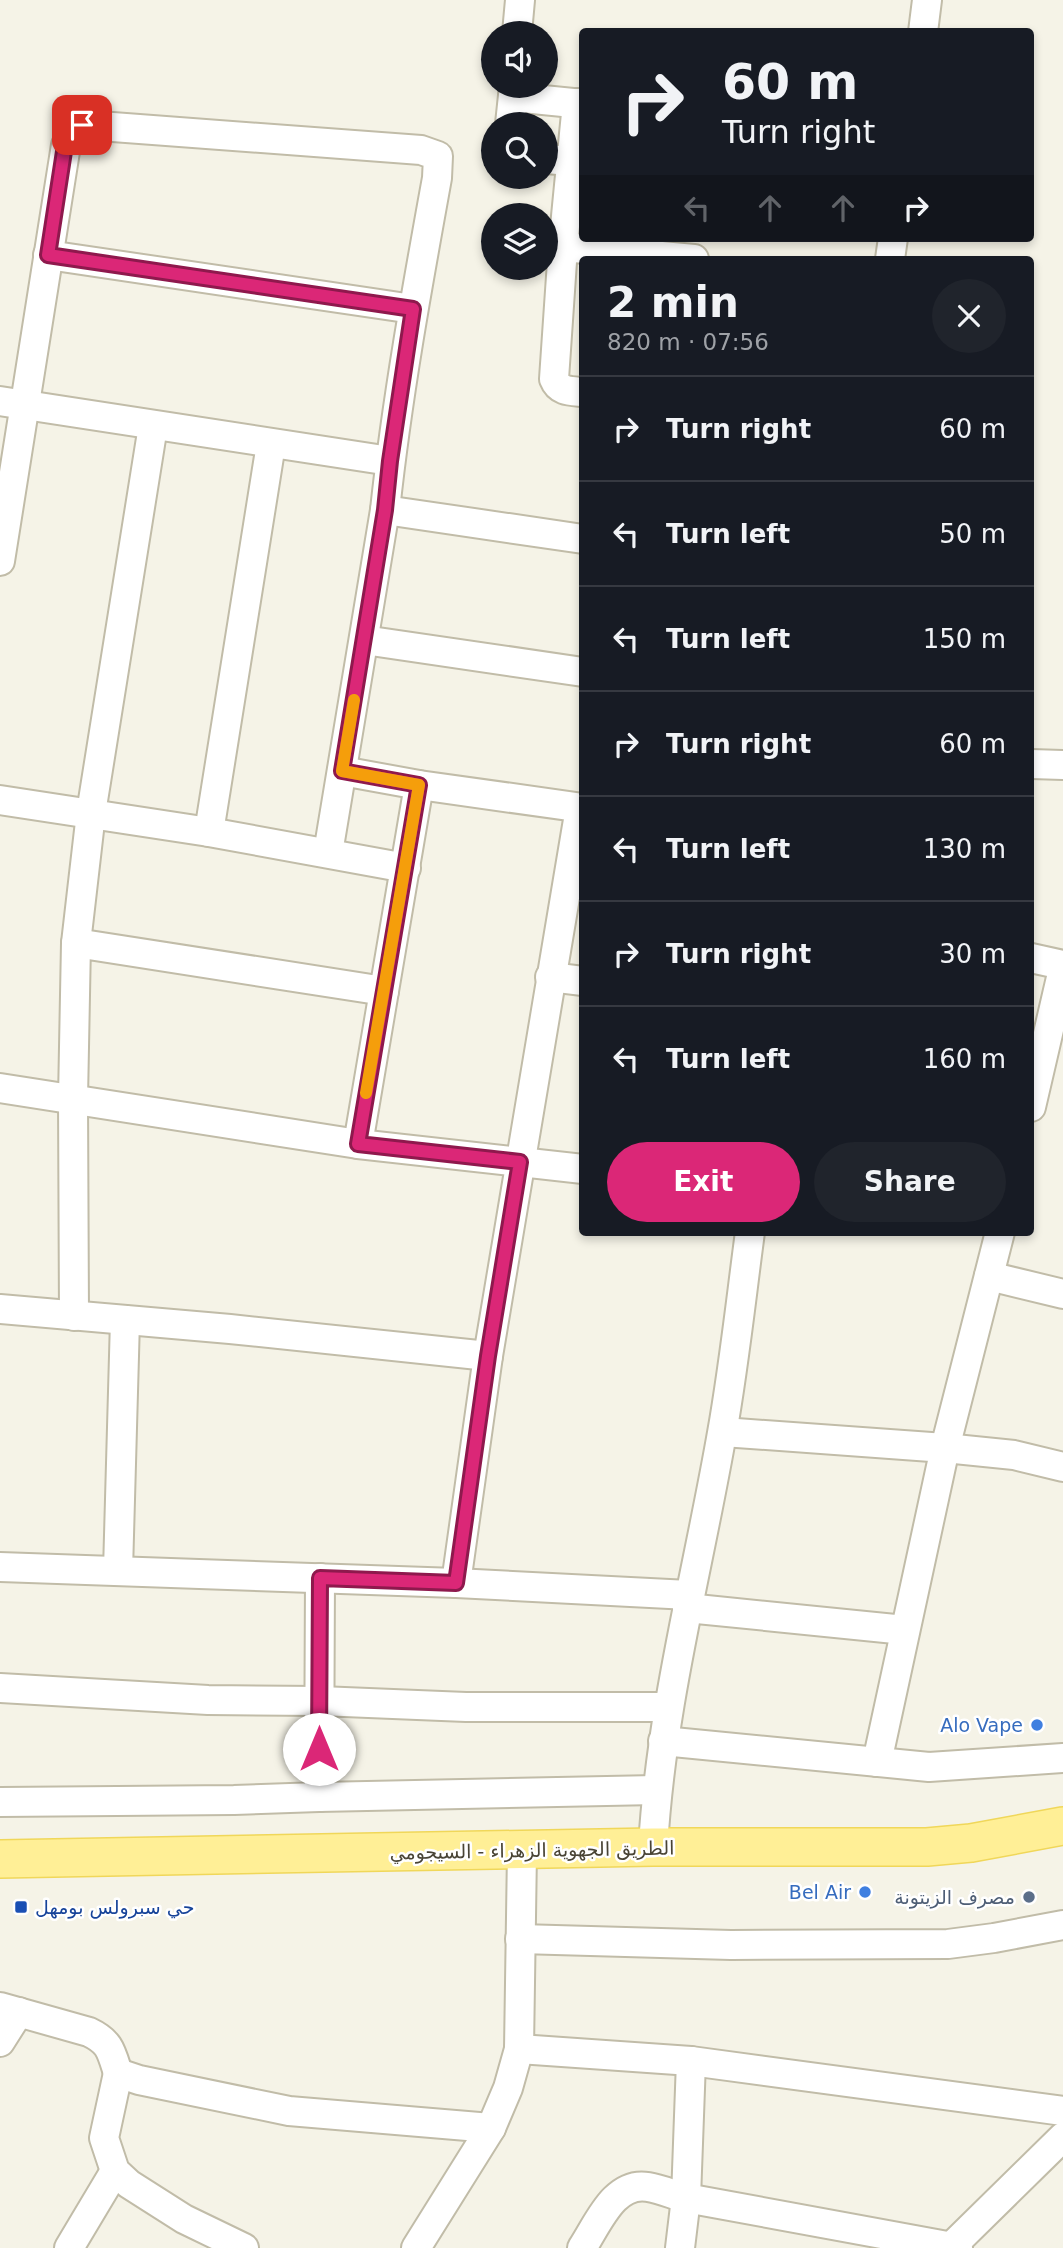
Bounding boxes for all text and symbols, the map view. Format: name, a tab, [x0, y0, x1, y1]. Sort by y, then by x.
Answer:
map controls	[481, 21, 558, 280]
button: sound	[481, 21, 558, 98]
text: 60 m	[722, 54, 858, 111]
icon: right	[607, 56, 698, 147]
pin	[52, 95, 112, 155]
icon: arrive	[63, 106, 101, 144]
button: search	[481, 112, 558, 189]
text: Turn right	[722, 113, 875, 151]
icon: left	[678, 189, 716, 227]
icon: ahead	[751, 189, 789, 227]
icon: ahead	[824, 189, 862, 227]
icon: right	[897, 189, 935, 227]
button: layers	[481, 203, 558, 280]
text: 2 min	[607, 278, 739, 327]
button: close	[932, 279, 1006, 353]
text: 820 m · 07:56	[607, 329, 769, 355]
icon: right	[607, 410, 645, 448]
text: Turn right	[666, 414, 811, 444]
text: 60 m	[939, 414, 1006, 444]
icon: left	[607, 515, 645, 553]
text: Turn left	[666, 519, 790, 549]
text: 50 m	[939, 519, 1006, 549]
icon: left	[607, 620, 645, 658]
text: Turn left	[666, 624, 790, 654]
text: 150 m	[923, 624, 1006, 654]
icon: right	[607, 725, 645, 763]
text: Turn right	[666, 729, 811, 759]
text: 60 m	[939, 729, 1006, 759]
icon: left	[607, 830, 645, 868]
text: Turn left	[666, 834, 790, 864]
text: 130 m	[923, 834, 1006, 864]
icon: right	[607, 935, 645, 973]
text: Turn right	[666, 939, 811, 969]
text: 30 m	[939, 939, 1006, 969]
icon: left	[607, 1040, 645, 1078]
text: Turn left	[666, 1044, 790, 1074]
text: 160 m	[923, 1044, 1006, 1074]
button: Exit	[607, 1142, 800, 1222]
button: Share	[814, 1142, 1006, 1222]
position arrow	[282, 1712, 356, 1786]
place label: Alo Vape	[940, 1714, 1023, 1736]
marker: Alo Vape	[1029, 1717, 1045, 1733]
street label: الطريق الجهوية الزهراء - السيجومي	[389, 1837, 675, 1864]
place label: Bel Air	[789, 1881, 851, 1903]
marker: Bel Air	[857, 1884, 873, 1900]
place label: مصرف الزيتونة	[894, 1886, 1015, 1909]
marker: مصرف الزيتونة	[1021, 1889, 1037, 1905]
place label: حي سبرولس بومهل	[35, 1896, 194, 1919]
marker: حي سبرولس بومهل	[13, 1899, 29, 1915]

